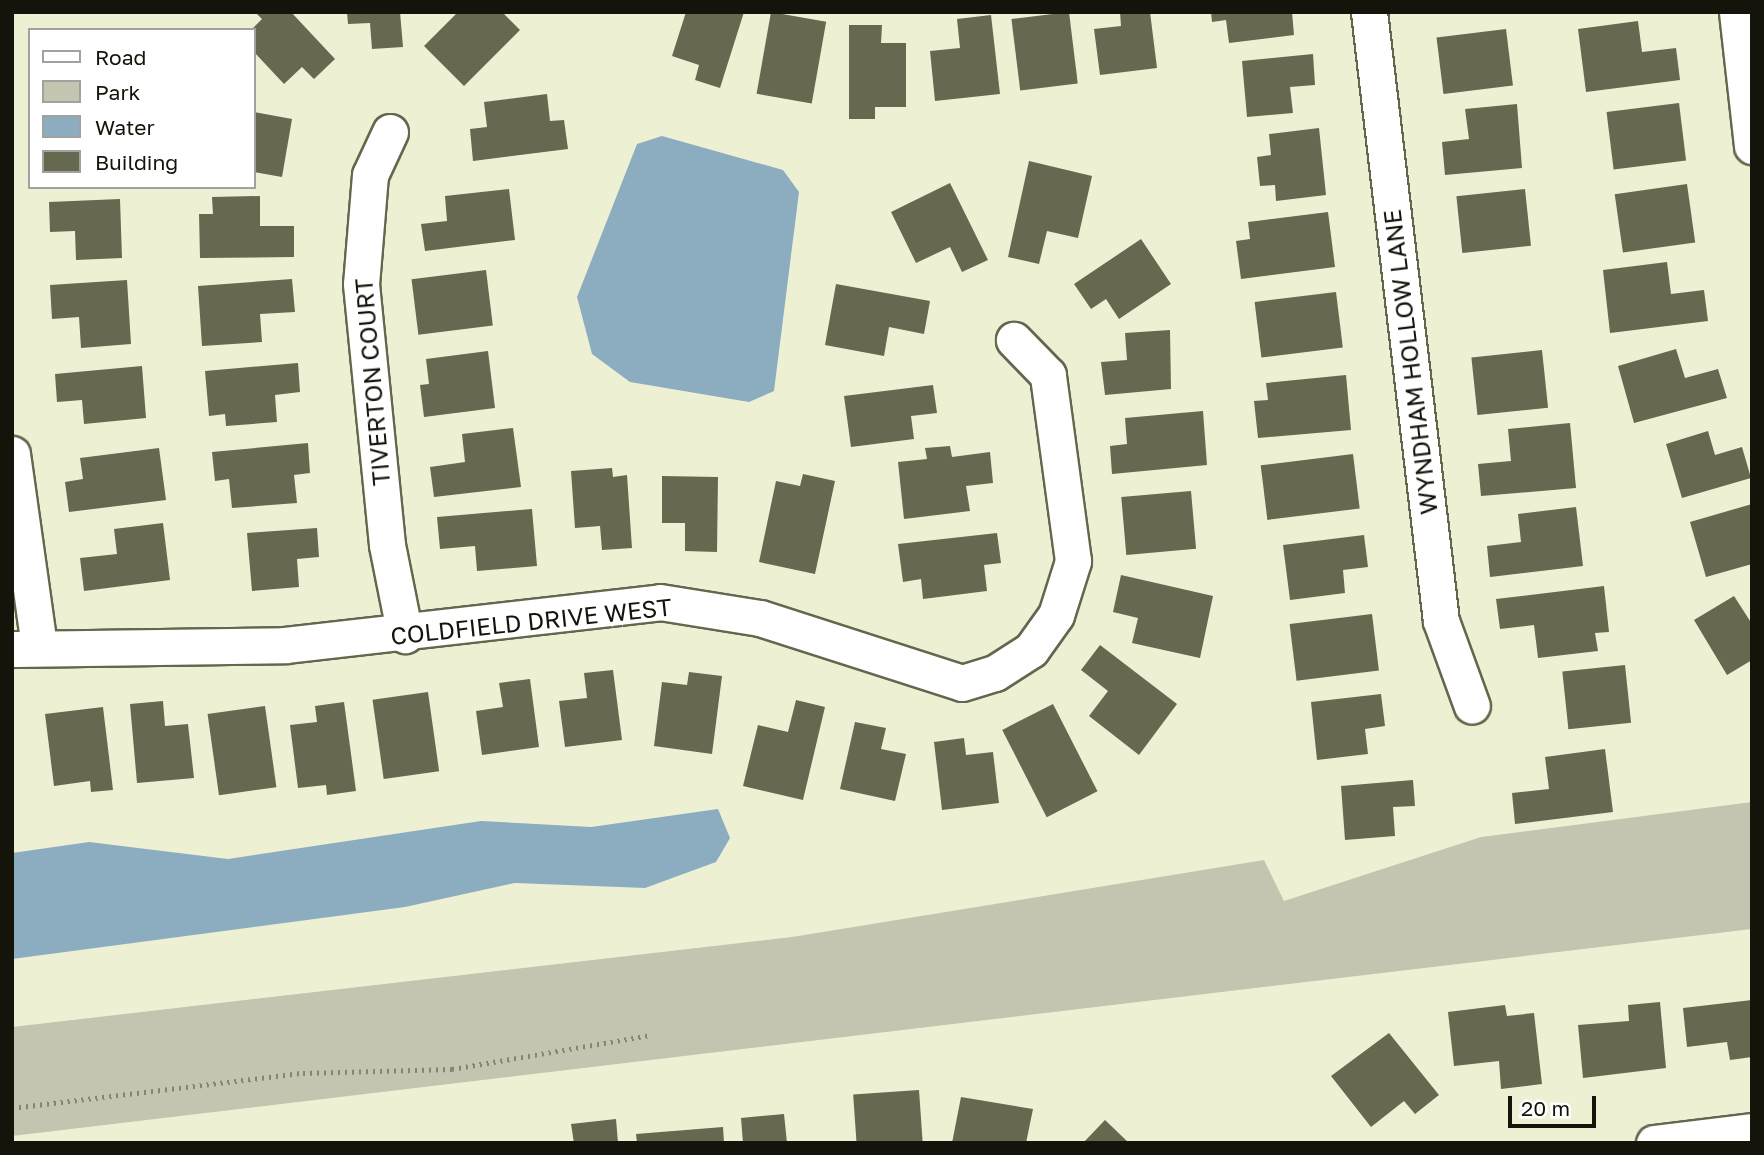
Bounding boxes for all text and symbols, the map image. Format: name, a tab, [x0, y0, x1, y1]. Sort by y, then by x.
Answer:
legend	[28, 28, 256, 189]
text: Road	[95, 44, 146, 70]
text: Park	[95, 79, 140, 105]
text: Water	[95, 114, 155, 140]
text: Building	[95, 149, 178, 175]
street label: WYNDHAM HOLLOW LANE	[1377, 208, 1443, 516]
street label: TIVERTON COURT	[349, 277, 395, 487]
street label: COLDFIELD DRIVE WEST	[389, 592, 673, 650]
scale bar	[1512, 1082, 1600, 1126]
text: 20 m	[1521, 1095, 1570, 1121]

